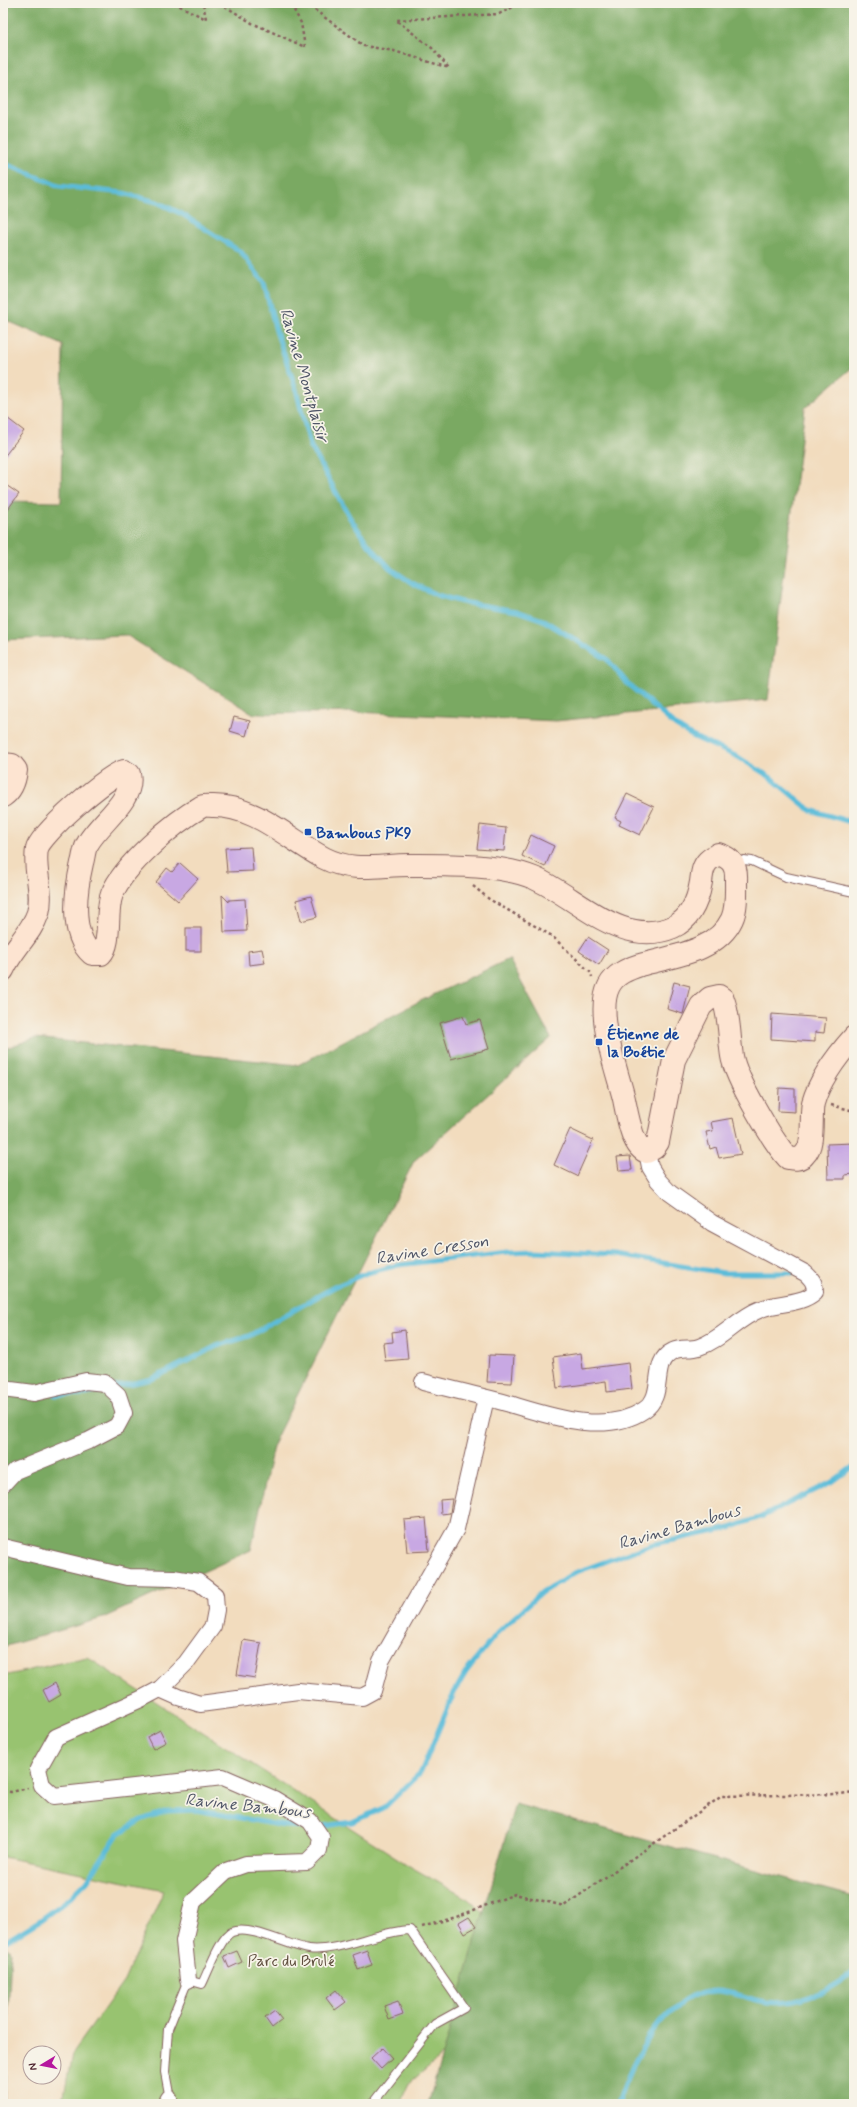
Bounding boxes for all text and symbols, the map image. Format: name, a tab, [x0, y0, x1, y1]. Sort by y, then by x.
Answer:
water label: Ravine Montplaisir	[274, 306, 334, 446]
place label: Bambous PK9	[316, 823, 412, 844]
marker: Bambous PK9	[303, 827, 313, 837]
place label: Étienne de la Boétie	[607, 1023, 680, 1063]
marker: Étienne de la Boétie	[594, 1037, 604, 1047]
water label: Ravine Cresson	[374, 1230, 490, 1270]
water label: Ravine Bambous	[616, 1499, 744, 1555]
water label: Ravine Bambous	[184, 1788, 313, 1824]
park label: Parc du Brulé	[248, 1951, 334, 1972]
north arrow	[22, 2045, 62, 2085]
text: N	[26, 2062, 41, 2071]

